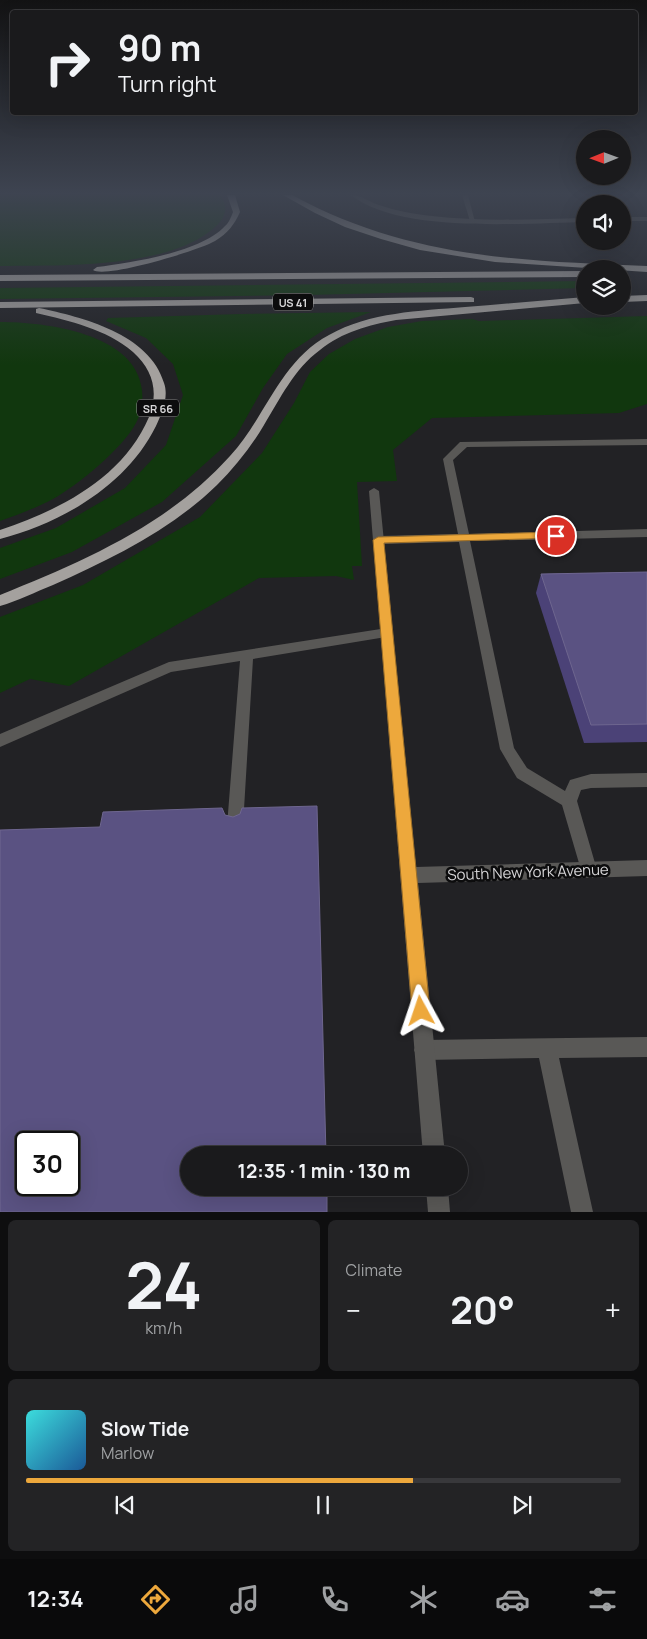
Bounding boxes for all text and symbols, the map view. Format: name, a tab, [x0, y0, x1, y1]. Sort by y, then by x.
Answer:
text: 90 m	[118, 24, 201, 72]
icon: right	[35, 30, 100, 95]
text: Turn right	[118, 69, 216, 99]
north arrow	[576, 130, 631, 185]
map controls	[576, 130, 631, 315]
button: sound	[576, 195, 631, 250]
button: layers	[576, 260, 631, 315]
road number: US 41	[273, 294, 313, 310]
road number: SR 66	[137, 399, 179, 416]
pin	[535, 515, 577, 557]
icon: arrive	[542, 522, 570, 550]
street label: South New York Avenue	[447, 859, 609, 885]
position arrow	[394, 984, 446, 1036]
speed limit sign: 30	[15, 1131, 80, 1196]
text: 12:35 · 1 min · 130 m	[238, 1158, 410, 1184]
text: 24	[125, 1240, 202, 1329]
text: Climate	[346, 1259, 402, 1281]
text: 20°	[450, 1283, 515, 1335]
text: −	[346, 1291, 361, 1329]
text: +	[605, 1291, 621, 1329]
text: km/h	[145, 1317, 182, 1339]
text: Slow Tide	[101, 1416, 189, 1442]
text: Marlow	[101, 1442, 154, 1464]
icon: previous	[111, 1491, 139, 1519]
icon: pause	[309, 1491, 337, 1519]
icon: next	[508, 1491, 536, 1519]
icon: directions	[138, 1582, 173, 1617]
icon: music	[227, 1582, 262, 1617]
icon: phone	[317, 1582, 352, 1617]
icon: climate	[406, 1582, 441, 1617]
icon: car	[495, 1582, 530, 1617]
icon: filters	[585, 1582, 620, 1617]
text: 12:34	[27, 1584, 84, 1614]

